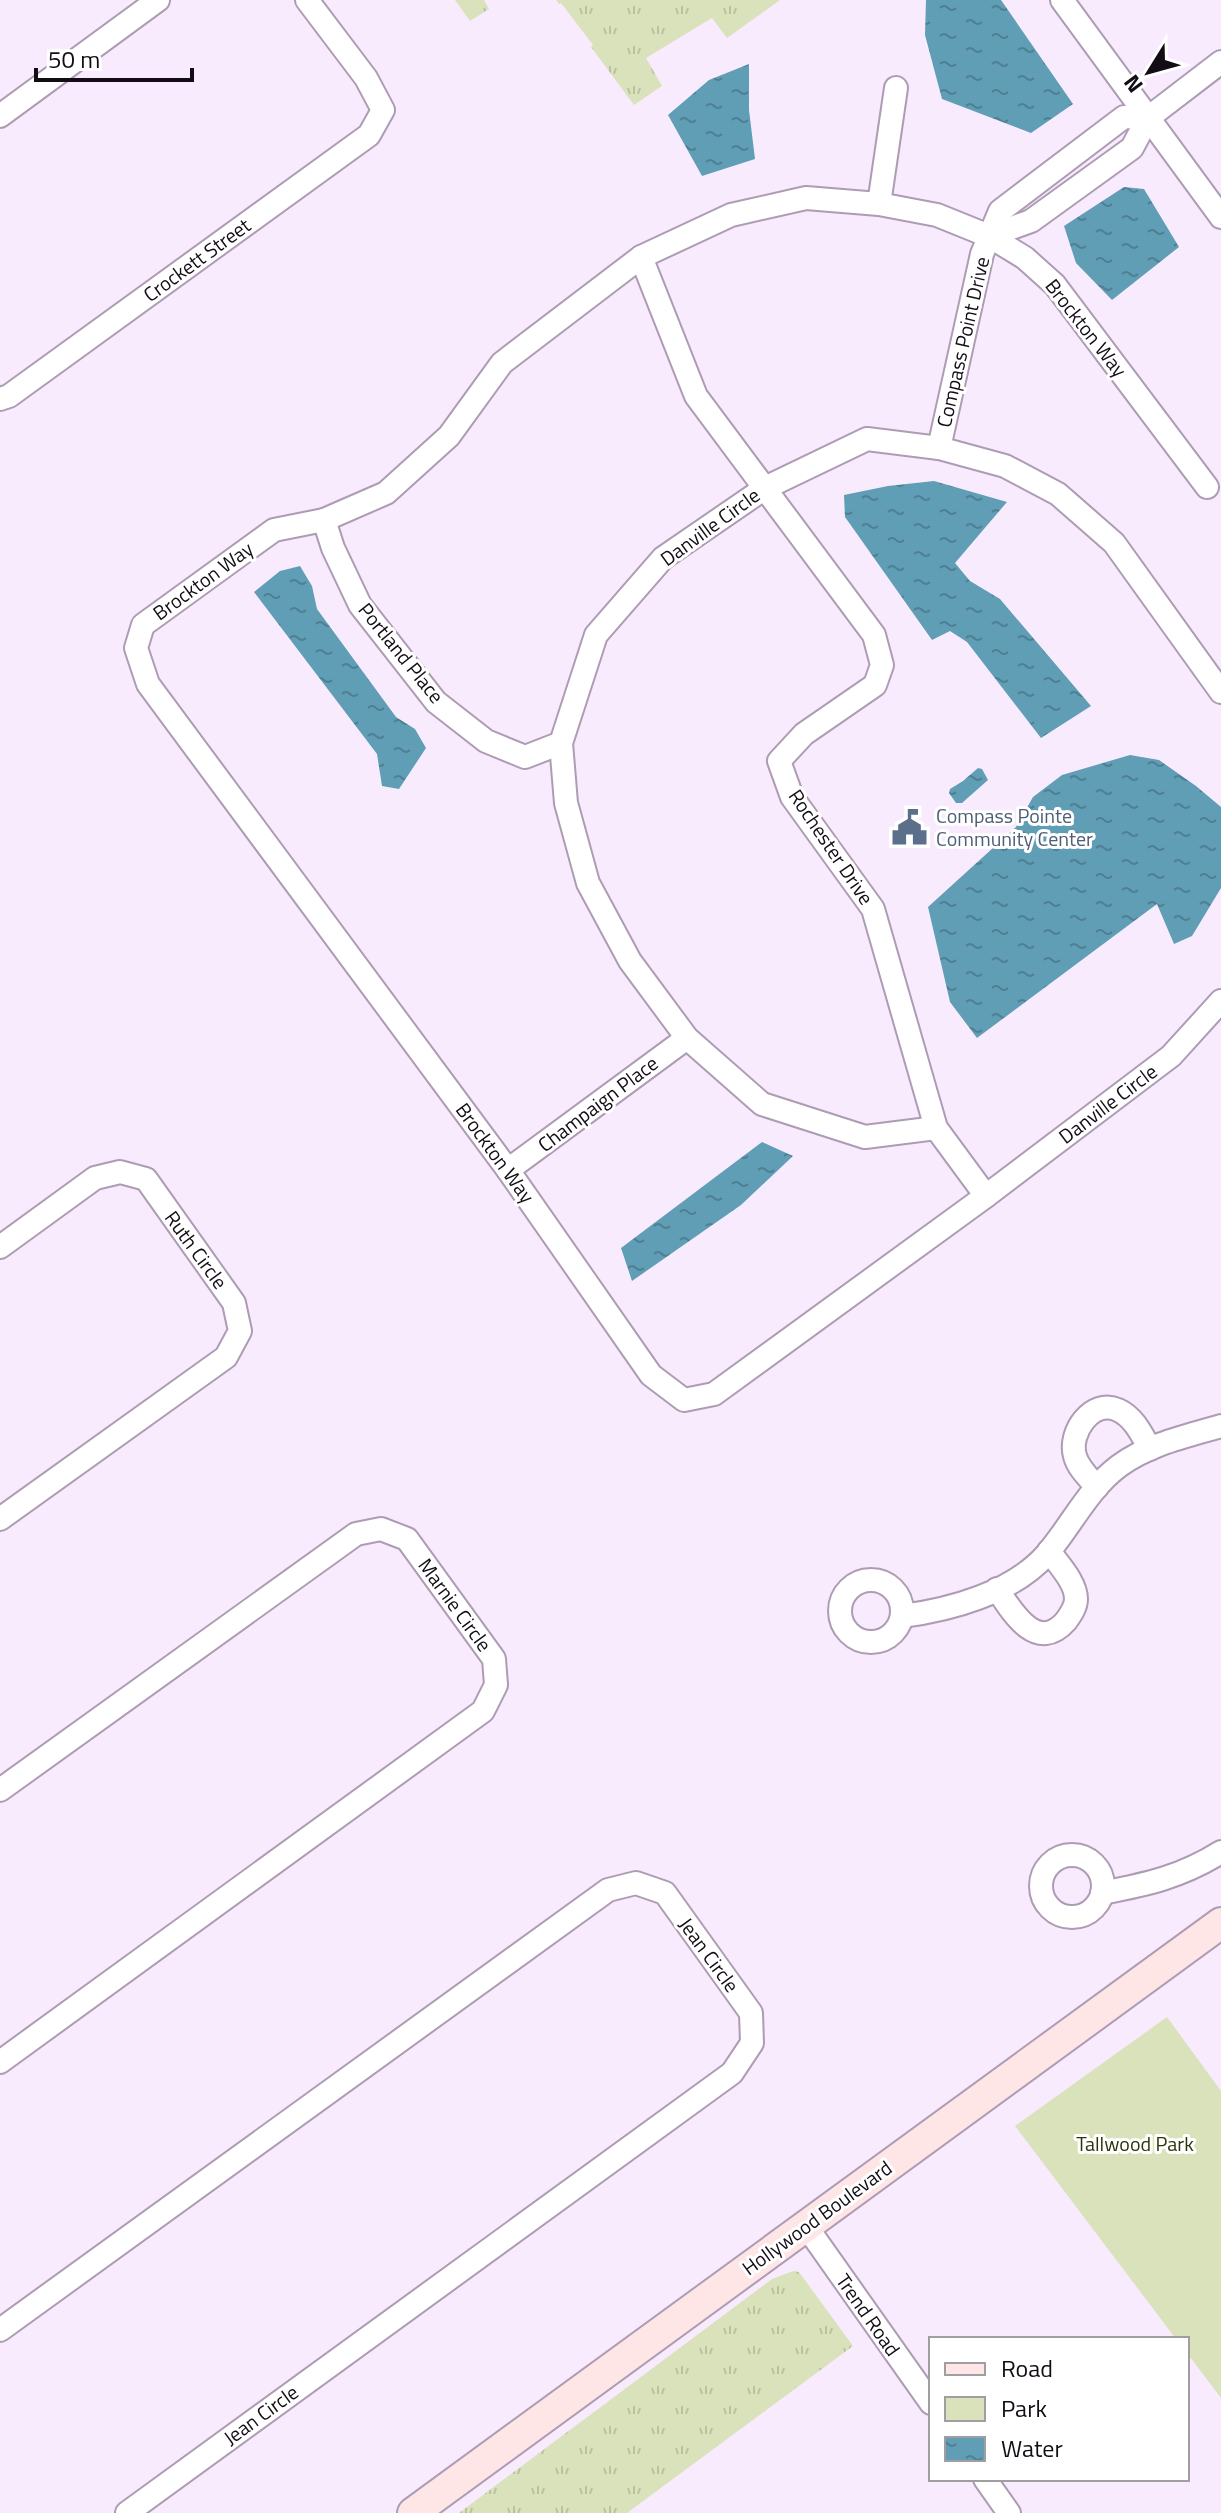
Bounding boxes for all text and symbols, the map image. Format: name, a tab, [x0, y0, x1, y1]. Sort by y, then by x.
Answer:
scale bar	[36, 32, 192, 82]
north arrow	[1109, 32, 1189, 112]
text: 50 m	[48, 41, 100, 77]
text: N	[1115, 68, 1151, 100]
street label: Crockett Street	[137, 210, 257, 309]
street label: Compass Point Drive	[928, 254, 997, 430]
street label: Brockton Way	[1038, 272, 1135, 384]
street label: Danville Circle	[653, 480, 766, 573]
street label: Brockton Way	[146, 533, 260, 628]
street label: Portland Place	[351, 596, 452, 710]
street label: Rochester Drive	[781, 783, 882, 911]
place label: Compass Pointe Community Center	[936, 800, 1093, 854]
public building icon: Compass Pointe Community Center	[891, 808, 929, 846]
street label: Champaign Place	[531, 1048, 664, 1159]
street label: Danville Circle	[1052, 1056, 1164, 1151]
street label: Brockton Way	[448, 1096, 543, 1210]
street label: Ruth Circle	[157, 1204, 236, 1295]
street label: Marnie Circle	[411, 1552, 500, 1658]
street label: Jean Circle	[671, 1911, 747, 1999]
park label: Tallwood Park	[1076, 2128, 1194, 2159]
street label: Hollywood Boulevard	[735, 2152, 898, 2283]
street label: Trend Road	[829, 2267, 908, 2362]
legend	[929, 2337, 1189, 2481]
text: Road	[1001, 2350, 1053, 2386]
street label: Jean Circle	[217, 2377, 305, 2453]
text: Park	[1001, 2390, 1047, 2426]
text: Water	[1001, 2430, 1063, 2466]

